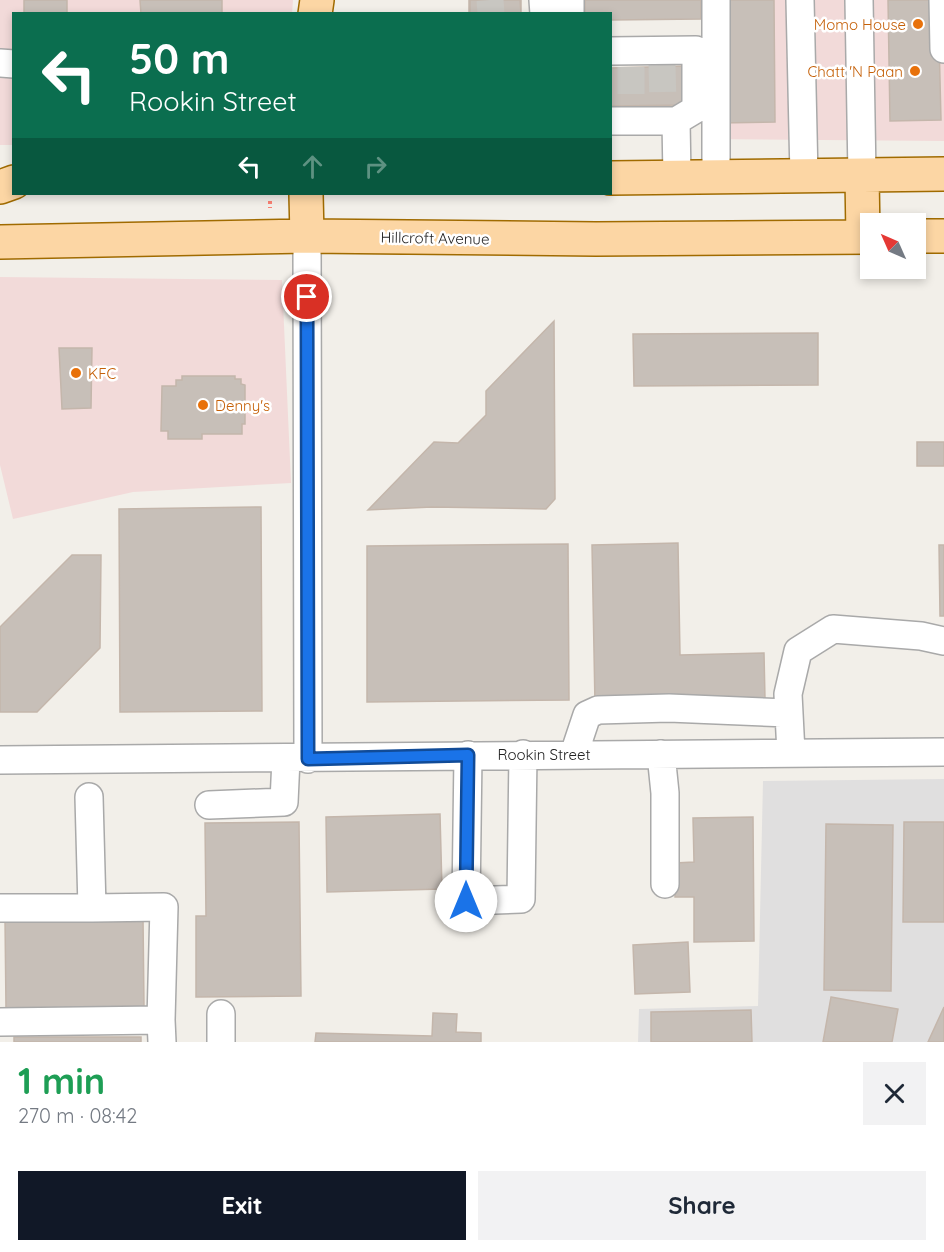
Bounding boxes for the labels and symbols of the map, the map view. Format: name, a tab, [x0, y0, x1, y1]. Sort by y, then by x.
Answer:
place label: Momo House	[814, 15, 906, 34]
marker: Momo House	[911, 17, 925, 31]
place label: Chatt 'N Paan	[808, 62, 903, 81]
marker: Chatt 'N Paan	[908, 64, 922, 78]
north arrow	[860, 213, 926, 279]
street label: Hillcroft Avenue	[380, 228, 490, 248]
pin	[281, 271, 332, 322]
place label: KFC	[88, 364, 116, 383]
marker: KFC	[69, 366, 83, 380]
place label: Denny's	[215, 396, 270, 415]
marker: Denny's	[196, 398, 210, 412]
street label: Rookin Street	[497, 745, 591, 764]
position arrow	[434, 869, 498, 933]

